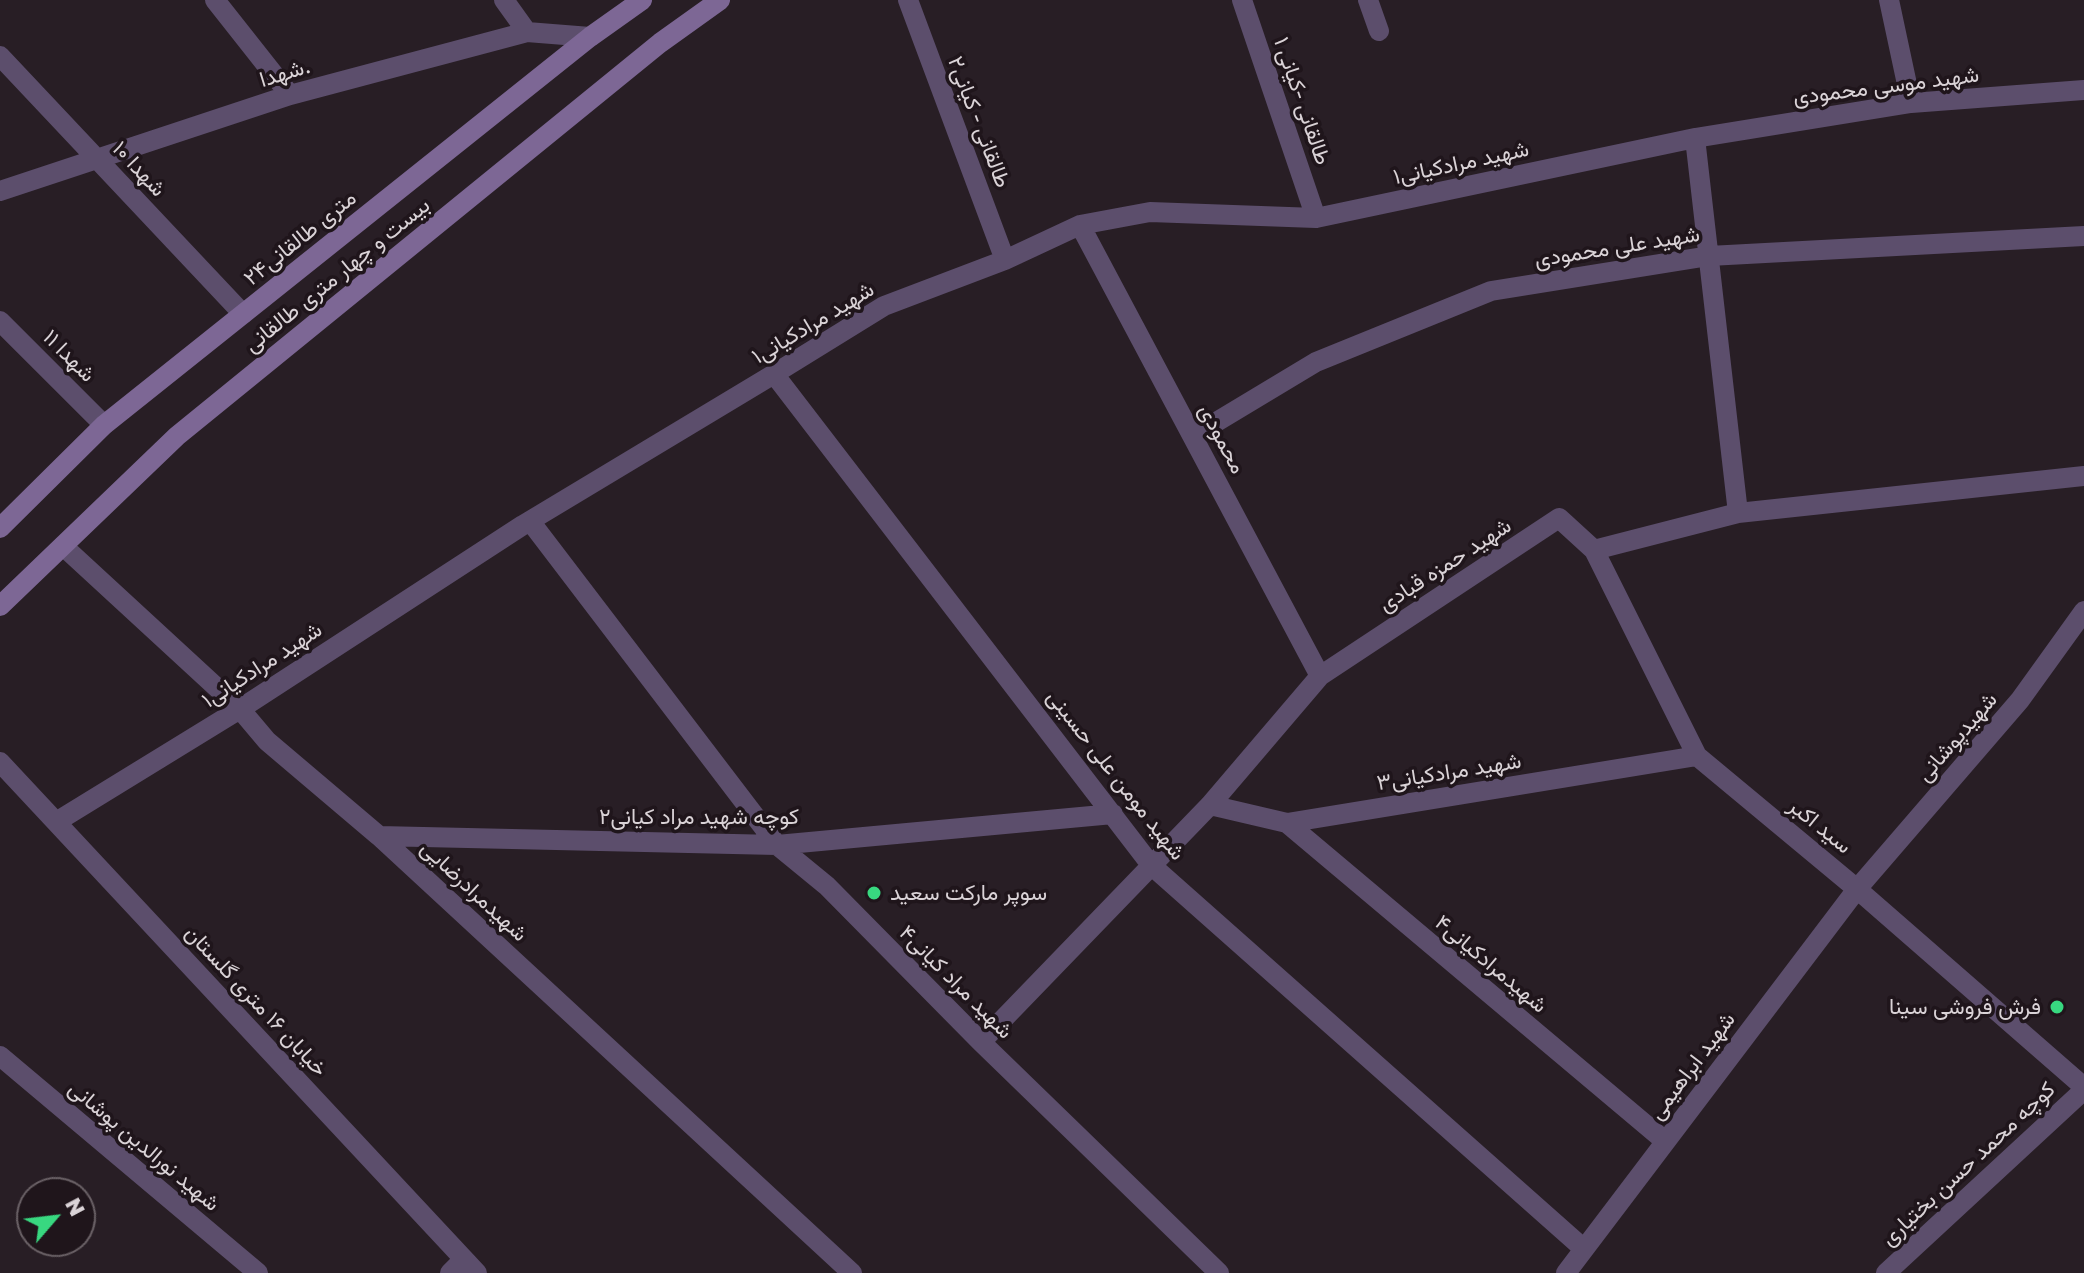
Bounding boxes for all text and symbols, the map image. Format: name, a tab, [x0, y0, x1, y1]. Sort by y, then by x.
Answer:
street label: طالقانی -کیانی ۱	[1268, 34, 1336, 168]
street label: شهدا.	[256, 53, 314, 93]
street label: طالقانی - کیانی۲	[942, 53, 1016, 191]
street label: شهید موسی محمودی	[1791, 61, 1981, 111]
street label: شهدا ۱۰	[107, 136, 171, 202]
street label: شهید مرادکیانی۱	[1391, 136, 1531, 190]
street label: ۲۴متری طالقانی	[238, 185, 362, 291]
street label: بیست و چهار متری طالقانی	[239, 192, 435, 358]
street label: شهید علی محمودی	[1533, 221, 1701, 273]
street label: شهید مرادکیانی۱	[747, 276, 879, 370]
street label: شهدا ۱۱	[37, 324, 101, 388]
street label: محمودی	[1193, 400, 1251, 478]
street label: شهید حمزه قبادی	[1374, 512, 1516, 618]
street label: شهید مرادکیانی۱	[197, 616, 327, 714]
street label: شهید مومن علی حسینی	[1041, 684, 1191, 866]
street label: شهیدپوشانی	[1911, 687, 2003, 787]
street label: شهید مرادکیانی۳	[1375, 748, 1523, 796]
street label: سید اکبر	[1783, 793, 1857, 859]
street label: کوچه شهید مراد کیانی۲	[599, 804, 799, 830]
street label: شهیدمرادرضایی	[415, 835, 533, 947]
place label: سوپر مارکت سعید	[890, 880, 1047, 906]
marker: سوپر مارکت سعید	[865, 884, 883, 902]
street label: شهیدمرادکیانی۴	[1429, 909, 1553, 1019]
street label: خیابان ۱۶ متری گلستان	[179, 920, 333, 1082]
street label: شهید مراد کیانی۴	[894, 920, 1018, 1044]
place label: فرش فروشی سینا	[1889, 994, 2041, 1020]
marker: فرش فروشی سینا	[2048, 998, 2066, 1016]
street label: شهید ابراهیمی	[1643, 1007, 1741, 1125]
street label: شهید نورالدین پوشانی	[63, 1075, 225, 1217]
street label: کوچه محمد حسن بختیاری	[1875, 1076, 2061, 1252]
north arrow	[16, 1177, 96, 1257]
text: N	[60, 1193, 92, 1220]

